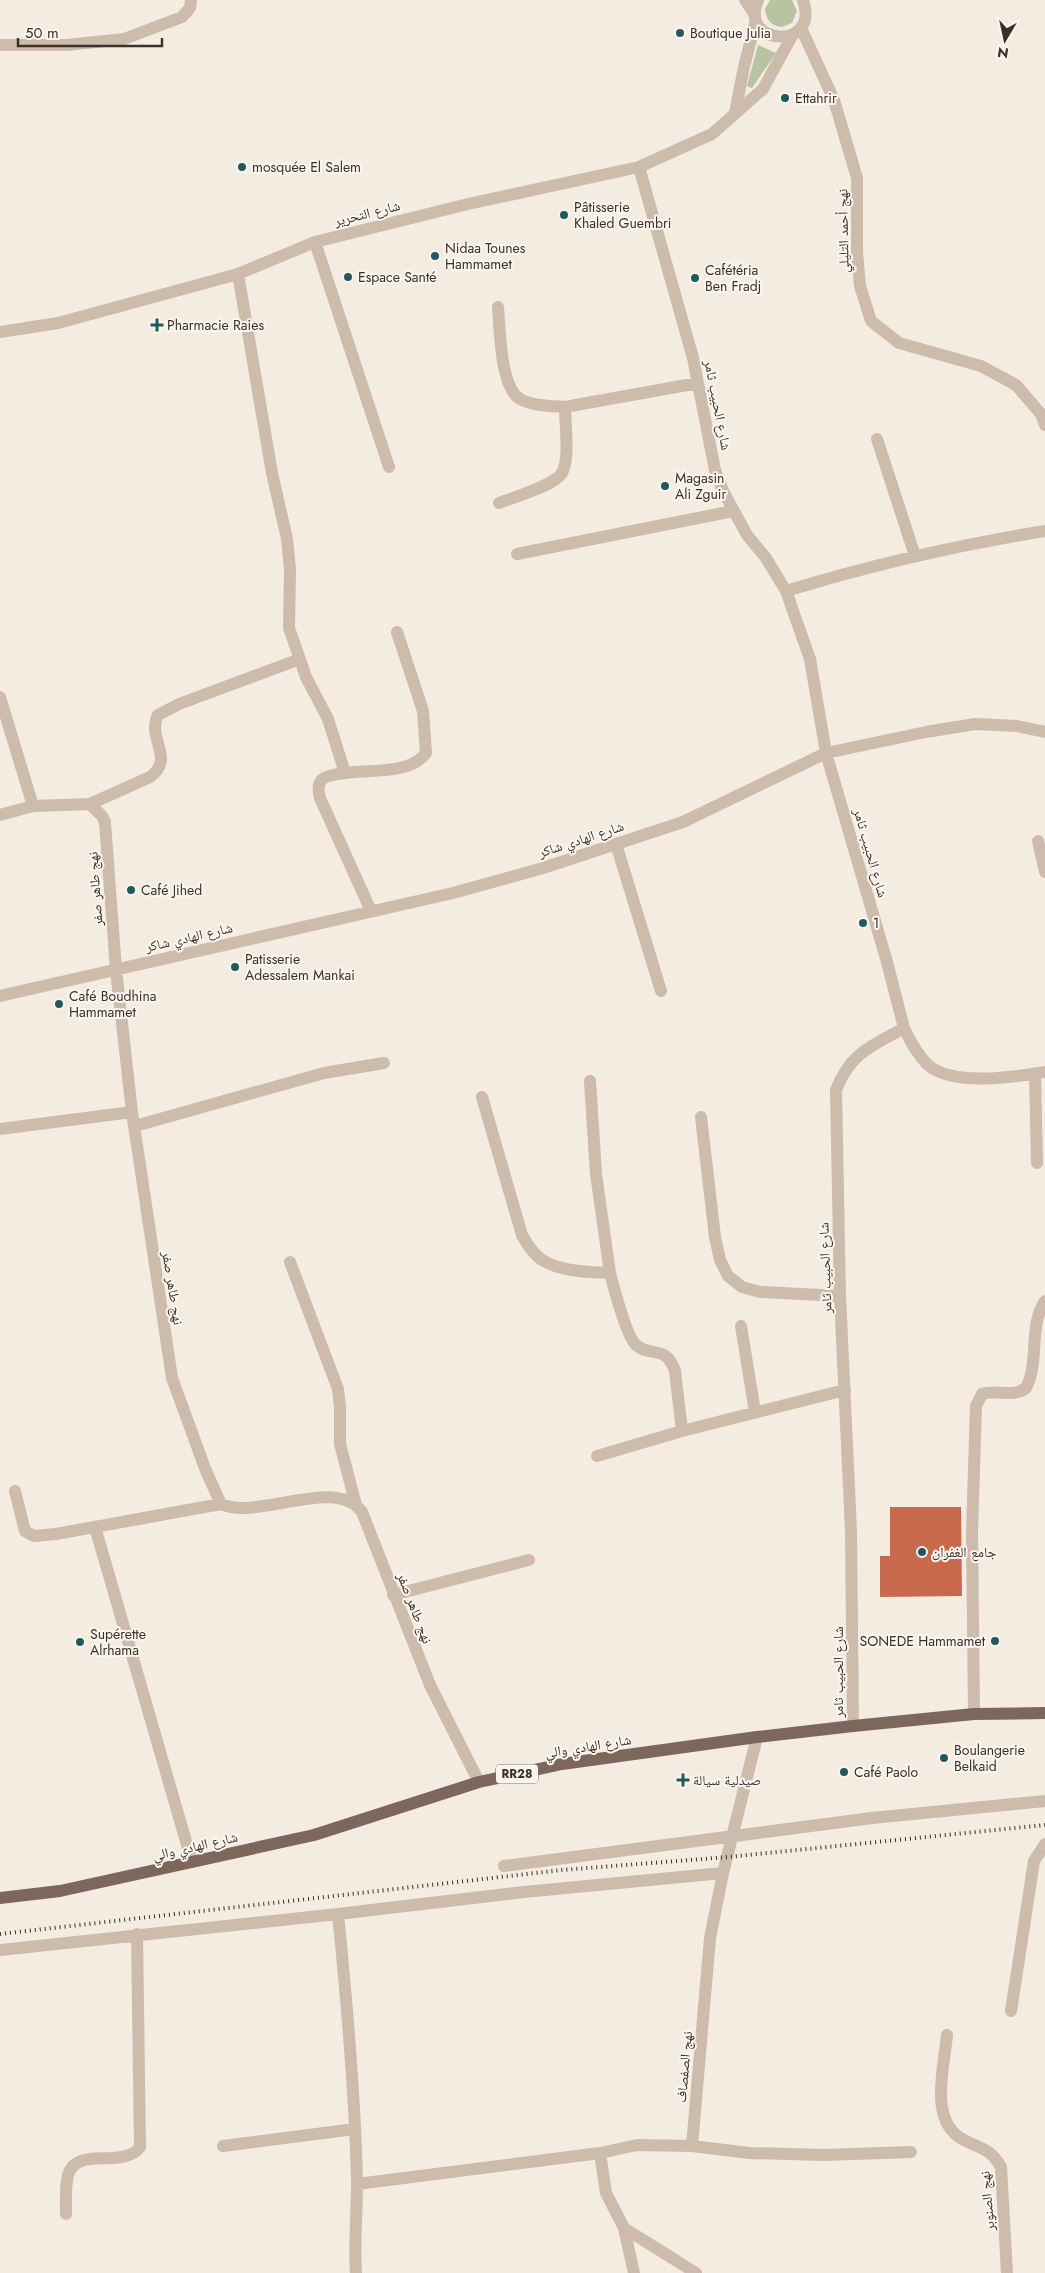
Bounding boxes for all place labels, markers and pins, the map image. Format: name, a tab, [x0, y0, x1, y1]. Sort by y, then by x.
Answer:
place label: Boutique Julia	[690, 23, 771, 43]
marker: Boutique Julia	[674, 27, 686, 39]
place label: Ettahrir	[795, 88, 837, 108]
marker: Ettahrir	[779, 92, 791, 104]
place label: mosquée El Salem	[252, 157, 361, 177]
marker: mosquée El Salem	[236, 161, 248, 173]
place label: Pâtisserie Khaled Guembri	[574, 197, 671, 233]
marker: Pâtisserie Khaled Guembri	[558, 209, 570, 221]
place label: Nidaa Tounes Hammamet	[445, 238, 526, 274]
marker: Nidaa Tounes Hammamet	[429, 250, 441, 262]
place label: Cafétéria Ben Fradj	[705, 260, 761, 296]
place label: Espace Santé	[358, 267, 436, 287]
marker: Espace Santé	[342, 271, 354, 283]
marker: Cafétéria Ben Fradj	[689, 272, 701, 284]
place label: Pharmacie Raies	[167, 315, 264, 335]
marker: Pharmacie Raies	[151, 319, 163, 331]
place label: Magasin Ali Zguir	[675, 468, 726, 504]
marker: Magasin Ali Zguir	[659, 480, 671, 492]
place label: Café Jihed	[141, 880, 202, 900]
marker: Café Jihed	[125, 884, 137, 896]
place label: 1	[873, 913, 879, 933]
marker: 1	[857, 917, 869, 929]
place label: Patisserie Adessalem Mankai	[245, 949, 355, 985]
marker: Patisserie Adessalem Mankai	[229, 961, 241, 973]
place label: Café Boudhina Hammamet	[69, 986, 157, 1022]
marker: Café Boudhina Hammamet	[53, 998, 65, 1010]
place label: جامع الغفران	[932, 1542, 997, 1562]
marker: جامع الغفران	[916, 1546, 928, 1558]
place label: Supérette Alrhama	[90, 1624, 146, 1660]
place label: SONEDE Hammamet	[859, 1631, 986, 1651]
marker: SONEDE Hammamet	[989, 1635, 1001, 1647]
marker: Supérette Alrhama	[74, 1636, 86, 1648]
place label: Boulangerie Belkaid	[954, 1740, 1025, 1776]
marker: Boulangerie Belkaid	[938, 1752, 950, 1764]
place label: Café Paolo	[854, 1762, 919, 1782]
marker: Café Paolo	[838, 1766, 850, 1778]
place label: صيدلية سيالة	[693, 1770, 761, 1790]
marker: صيدلية سيالة	[677, 1774, 689, 1786]

